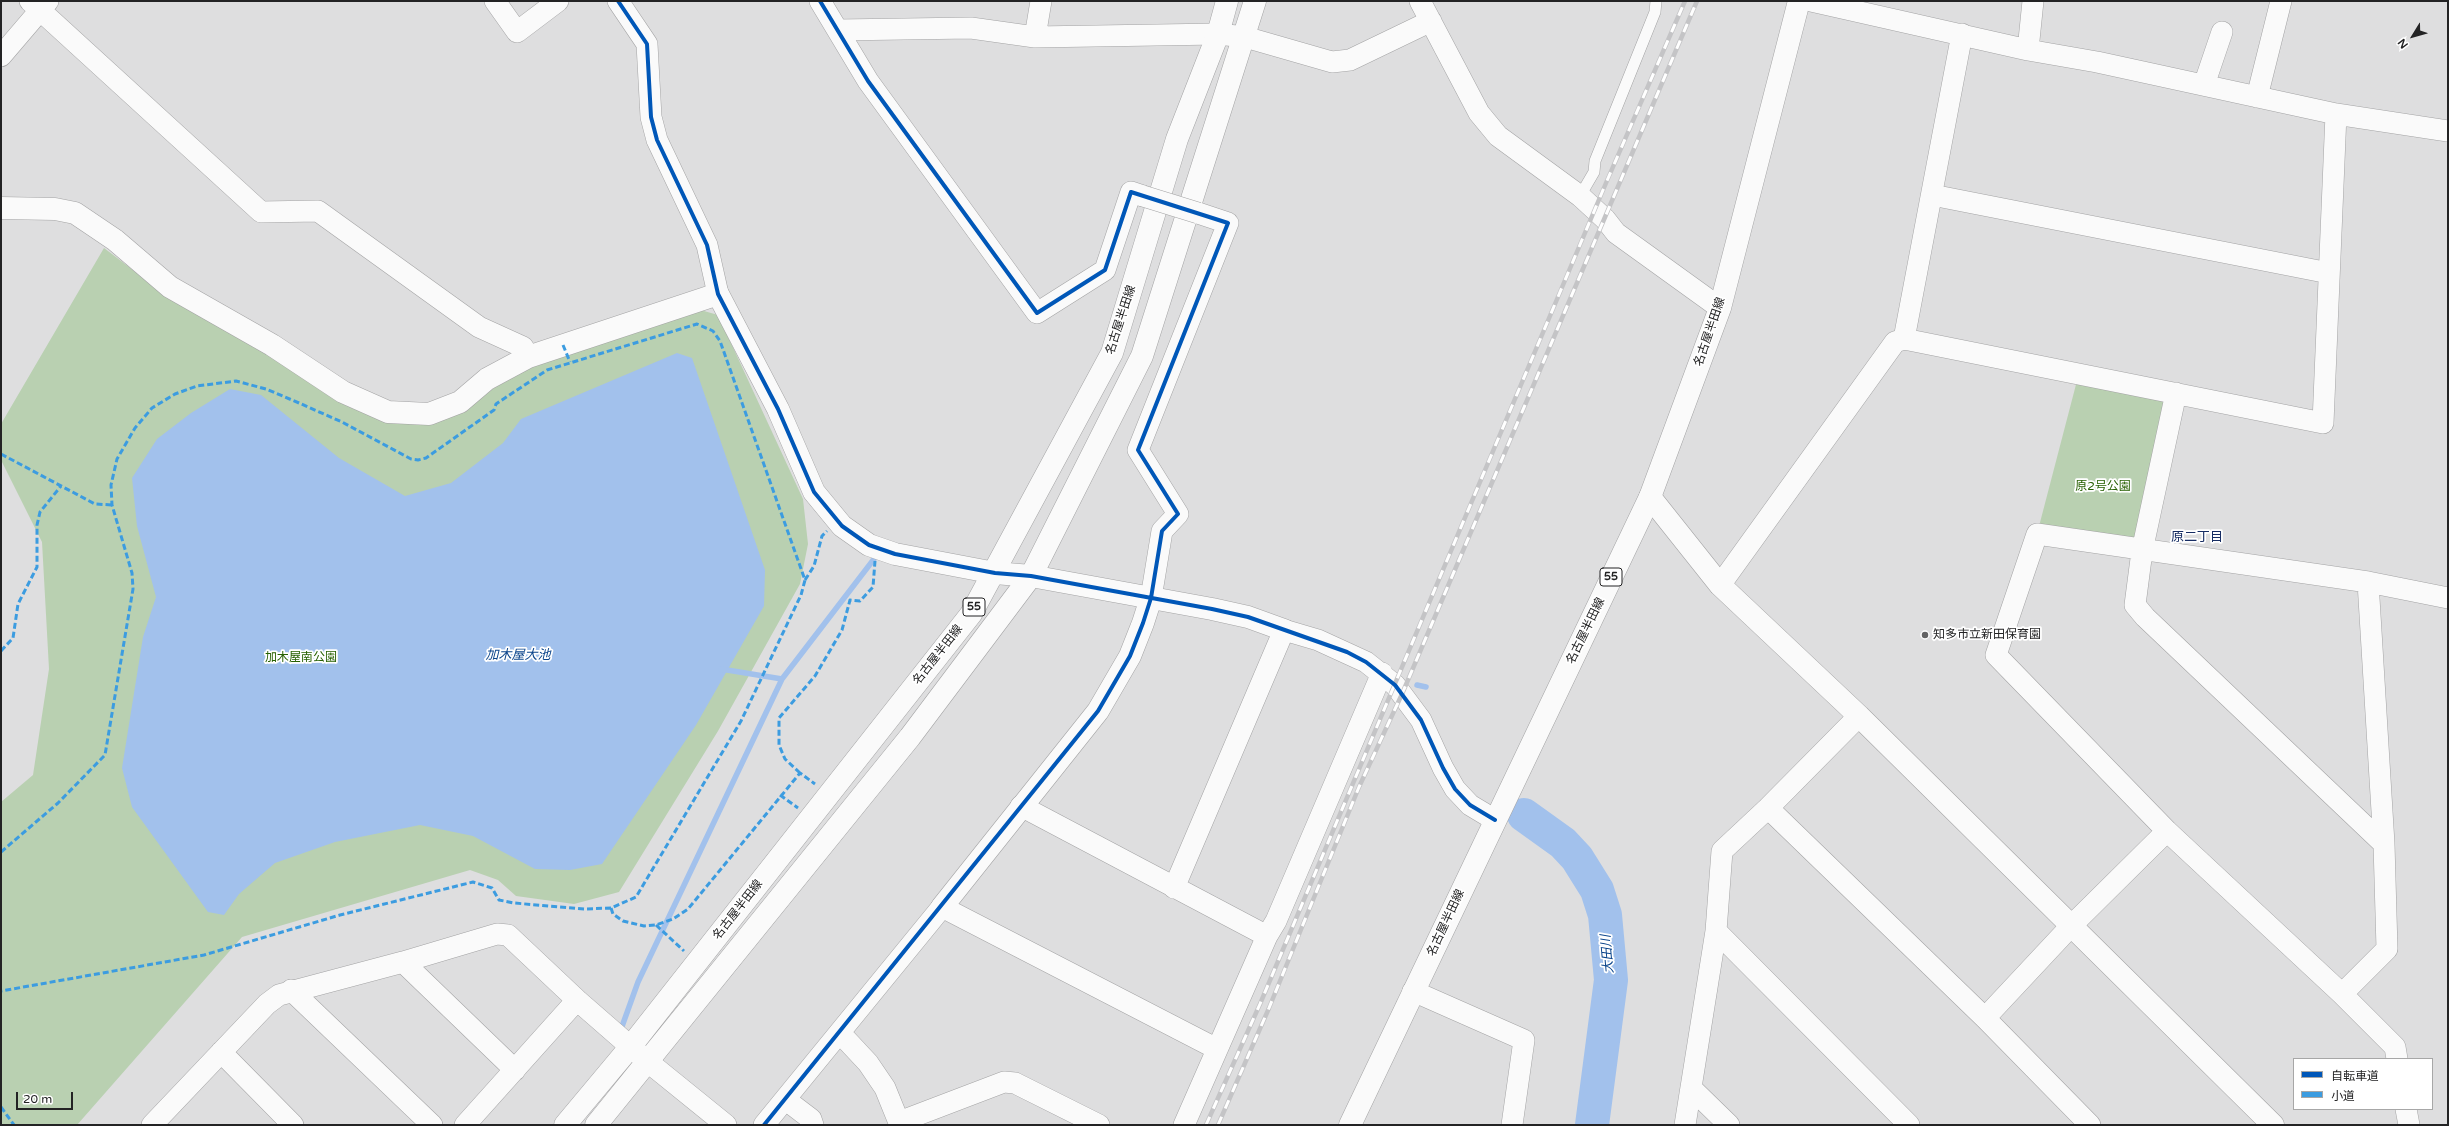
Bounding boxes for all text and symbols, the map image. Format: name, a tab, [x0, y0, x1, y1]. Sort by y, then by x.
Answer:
north arrow	[2393, 16, 2433, 56]
text: N	[2395, 36, 2411, 51]
street label: 名古屋半田線	[1103, 284, 1139, 356]
street label: 名古屋半田線	[1691, 296, 1729, 368]
park label: 原2号公園	[2075, 480, 2131, 494]
district label: 原二丁目	[2171, 530, 2223, 546]
road number: 55	[1600, 568, 1622, 586]
street label: 名古屋半田線	[1564, 595, 1608, 667]
road number: 55	[963, 598, 985, 616]
street label: 名古屋半田線	[910, 622, 966, 688]
place label: 知多市立新田保育園	[1933, 628, 2041, 642]
marker: 知多市立新田保育園	[1920, 630, 1930, 640]
water label: 加木屋大池	[486, 648, 550, 664]
park label: 加木屋南公園	[265, 651, 337, 665]
street label: 名古屋半田線	[710, 877, 766, 943]
street label: 名古屋半田線	[1424, 887, 1468, 959]
water label: 大田川	[1599, 934, 1617, 974]
legend	[2293, 1058, 2433, 1110]
text: 自転車道	[2331, 1069, 2379, 1083]
scale bar	[18, 1084, 75, 1110]
text: 小道	[2331, 1089, 2355, 1103]
text: 20 m	[23, 1092, 52, 1106]

